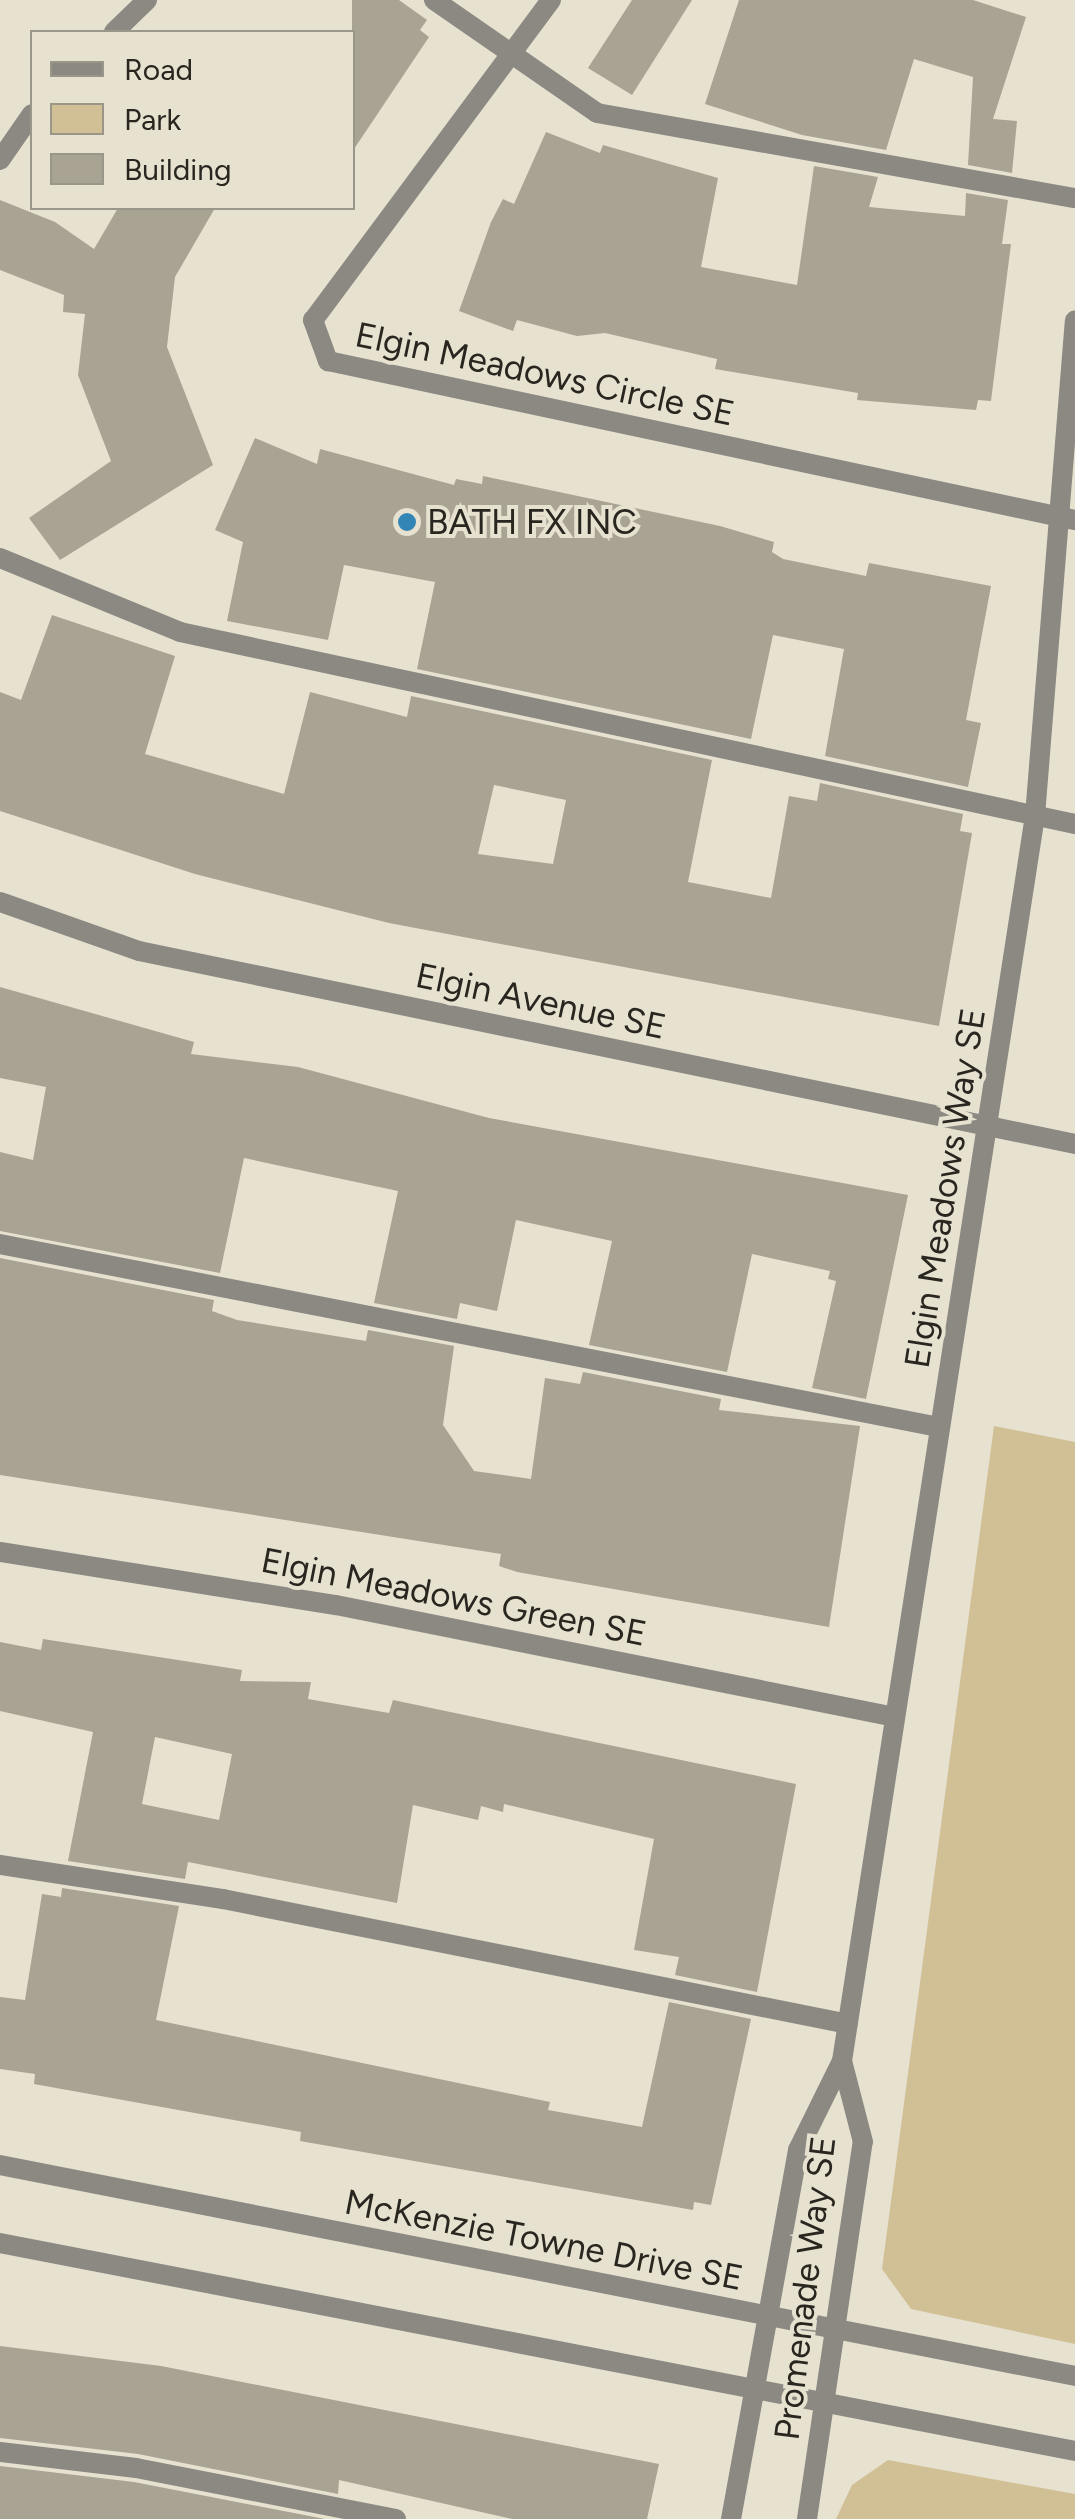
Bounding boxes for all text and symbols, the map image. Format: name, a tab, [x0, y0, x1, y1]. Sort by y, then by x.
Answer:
legend	[30, 30, 355, 210]
text: Road	[124, 51, 193, 88]
text: Park	[124, 101, 181, 138]
text: Building	[124, 151, 232, 188]
street label: Elgin Meadows Circle SE	[352, 313, 738, 435]
place label: BATH FX INC	[427, 501, 637, 543]
marker: BATH FX INC	[396, 511, 418, 533]
street label: Elgin Avenue SE	[412, 954, 670, 1048]
street label: Elgin Meadows Way SE	[896, 1005, 994, 1371]
street label: Elgin Meadows Green SE	[258, 1539, 650, 1655]
street label: Promenade Way SE	[766, 2134, 844, 2442]
street label: McKenzie Towne Drive SE	[341, 2181, 747, 2299]

